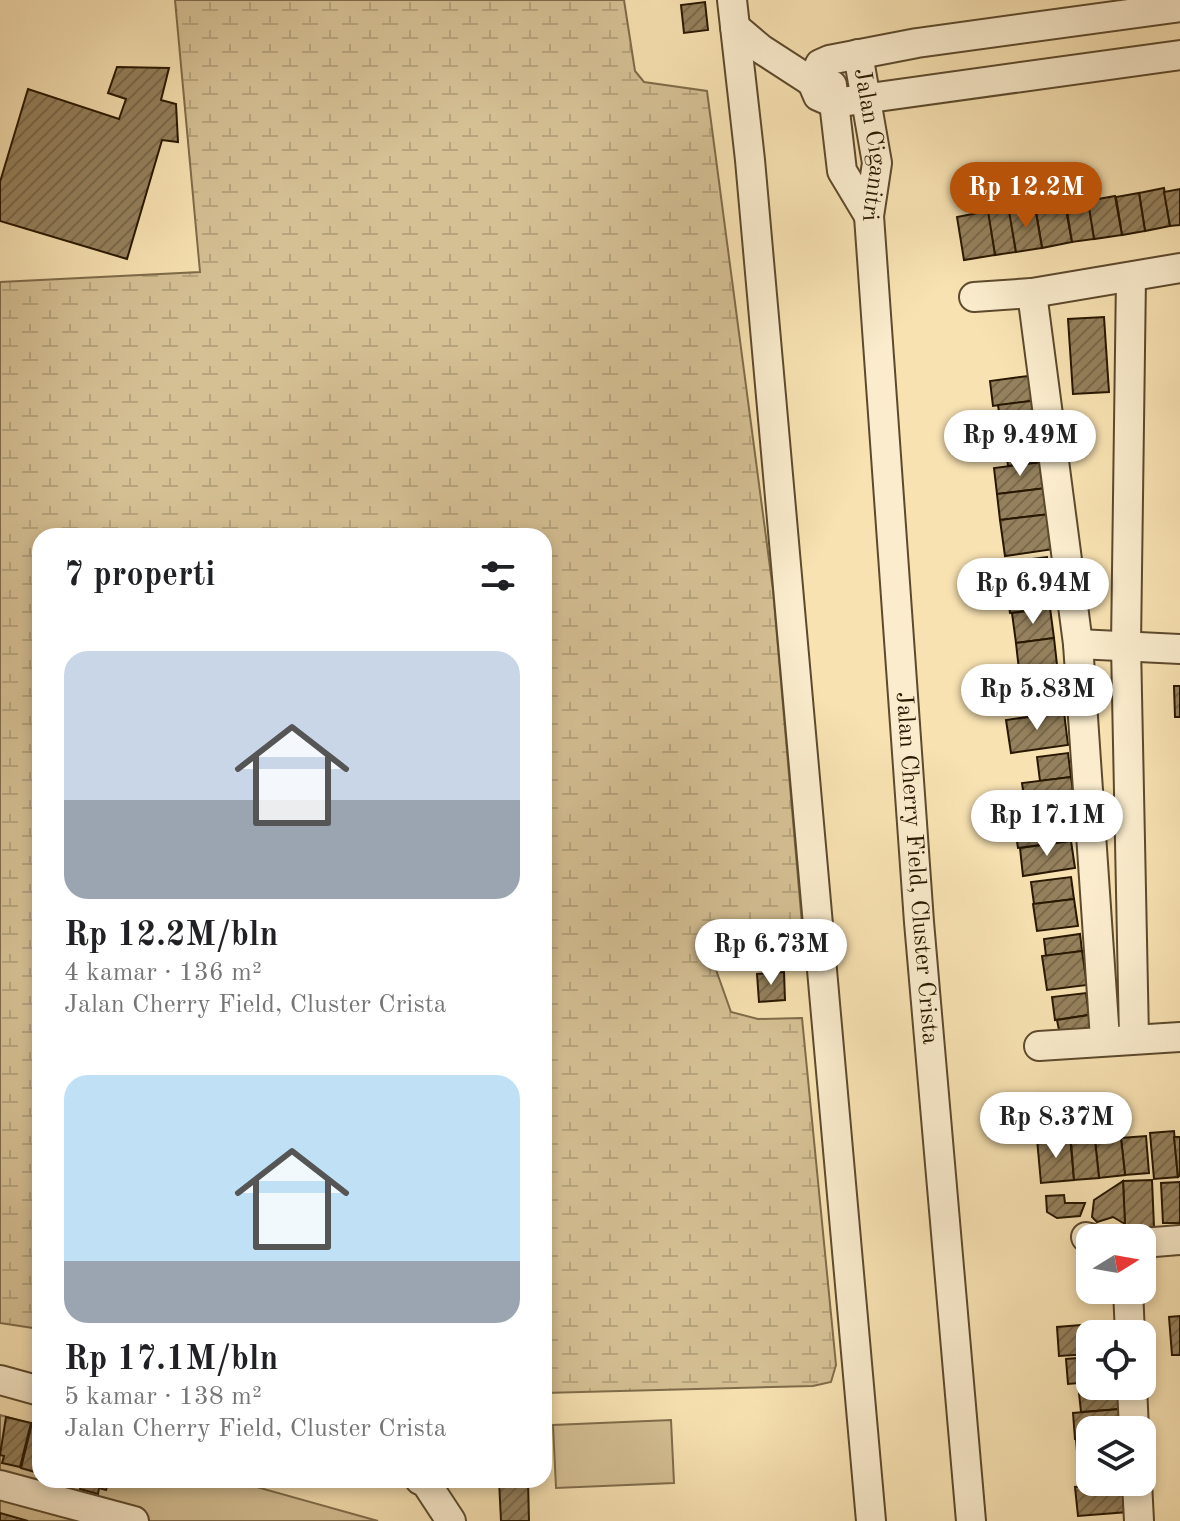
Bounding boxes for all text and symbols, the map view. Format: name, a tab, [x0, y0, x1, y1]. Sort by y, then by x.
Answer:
street label: Jalan Ciganitri	[849, 66, 889, 222]
pin: Rp 12.2M	[943, 162, 1109, 230]
text: Rp 12.2M	[968, 175, 1084, 201]
pin: Rp 9.49M	[937, 410, 1103, 478]
text: Rp 9.49M	[962, 423, 1078, 449]
icon: filters	[476, 554, 520, 598]
pin: Rp 6.94M	[950, 558, 1116, 626]
text: 7 properti	[64, 559, 215, 593]
text: Rp 6.94M	[975, 571, 1091, 597]
pin: Rp 5.83M	[954, 664, 1120, 732]
text: Rp 5.83M	[979, 677, 1095, 703]
street label: Jalan Cherry Field, Cluster Crista	[891, 691, 942, 1045]
icon: home	[220, 703, 364, 847]
pin: Rp 17.1M	[964, 790, 1130, 858]
text: Rp 17.1M	[989, 803, 1105, 829]
text: Rp 12.2M/bln	[64, 919, 278, 953]
pin: Rp 6.73M	[688, 919, 854, 987]
text: Rp 6.73M	[713, 932, 829, 958]
text: 4 kamar · 136 m²	[64, 960, 262, 986]
text: Jalan Cherry Field, Cluster Crista	[64, 992, 447, 1018]
pin: Rp 8.37M	[973, 1092, 1139, 1160]
text: Rp 8.37M	[998, 1105, 1114, 1131]
icon: home	[220, 1127, 364, 1271]
north arrow	[1076, 1224, 1156, 1304]
map controls	[1076, 1224, 1156, 1496]
button: locate	[1076, 1320, 1156, 1400]
text: Rp 17.1M/bln	[64, 1343, 278, 1377]
text: 5 kamar · 138 m²	[64, 1384, 262, 1410]
text: Jalan Cherry Field, Cluster Crista	[64, 1416, 447, 1442]
button: layers	[1076, 1416, 1156, 1496]

